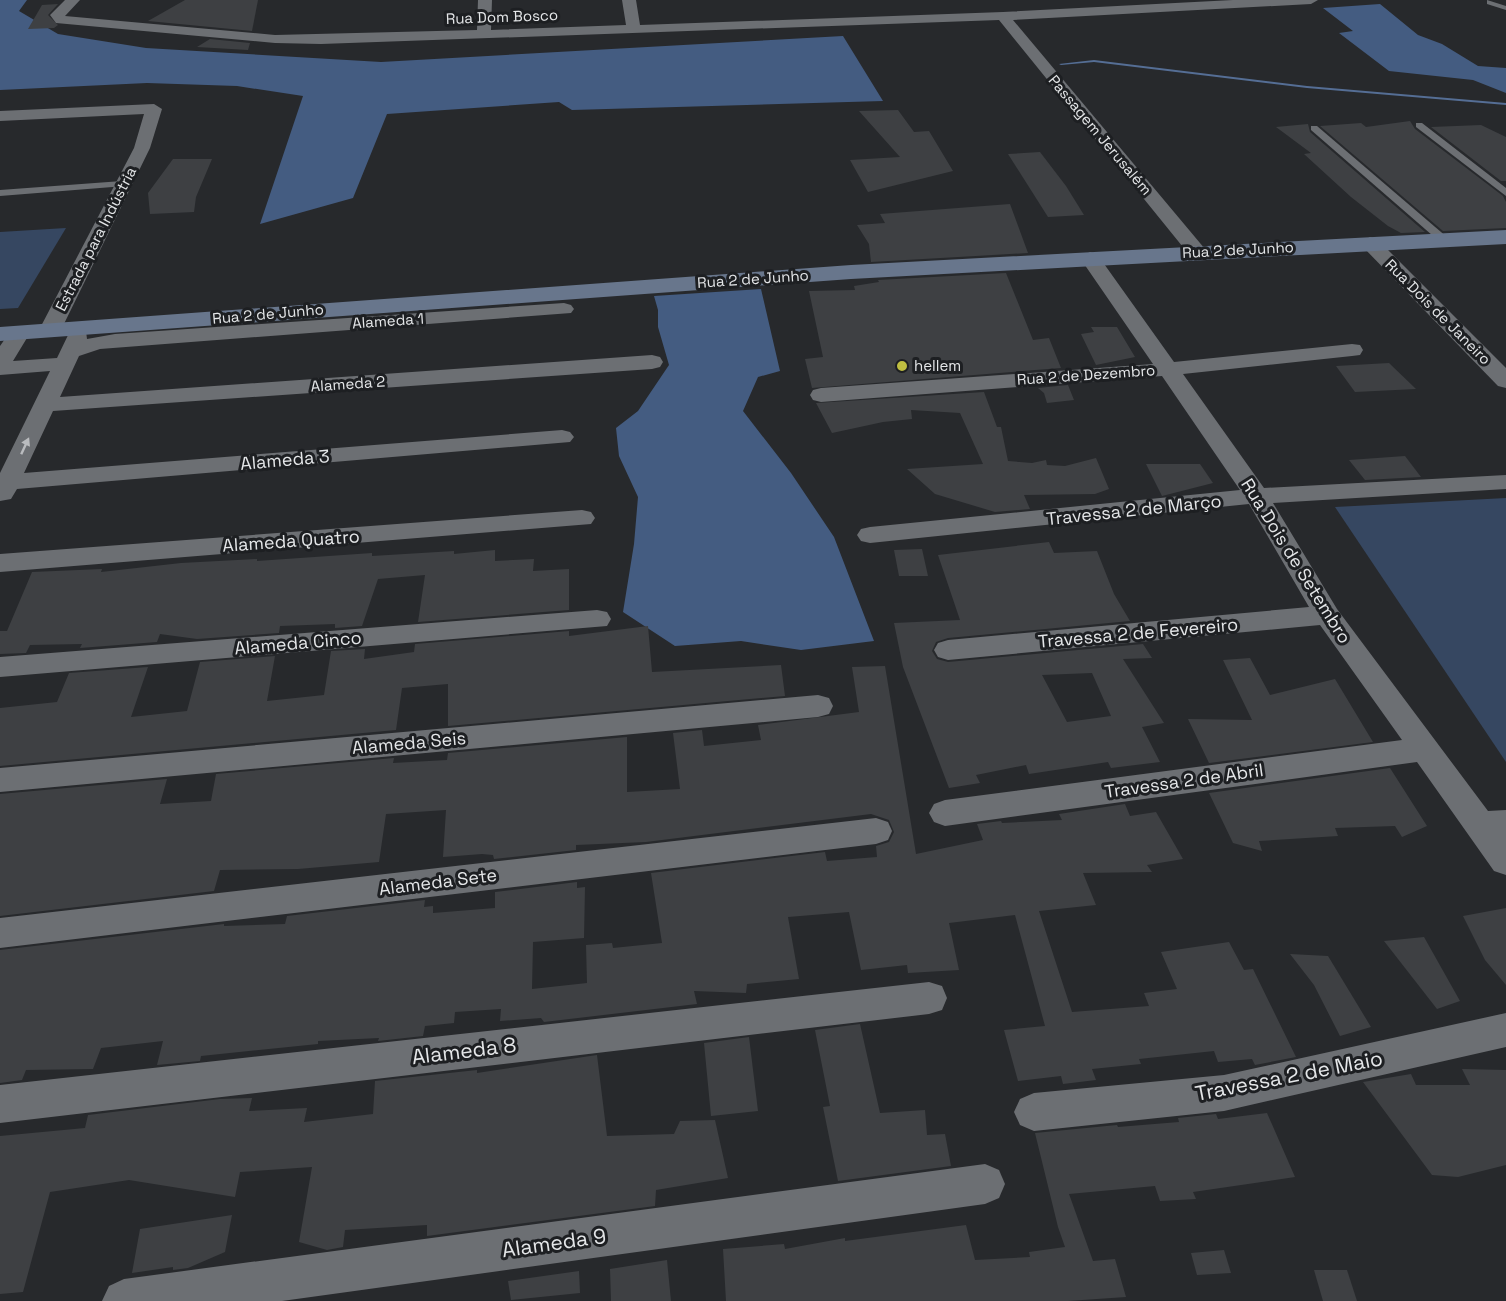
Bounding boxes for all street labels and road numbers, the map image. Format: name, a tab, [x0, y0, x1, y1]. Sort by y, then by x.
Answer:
street label: Rua Dom Bosco	[445, 5, 558, 28]
street label: Passagem Jerusalém	[1045, 71, 1156, 199]
street label: Estrada para Indústria	[51, 163, 140, 314]
street label: Rua 2 de Junho	[1182, 237, 1294, 262]
street label: Rua Dois de Janeiro	[1382, 255, 1495, 368]
street label: Rua 2 de Junho	[697, 265, 809, 292]
street label: Rua 2 de Junho	[211, 299, 324, 328]
street label: Alameda 1	[351, 309, 425, 332]
street label: Rua 2 de Dezembro	[1016, 360, 1156, 389]
street label: Alameda 2	[310, 371, 386, 396]
street label: Alameda 3	[239, 444, 331, 475]
street label: Rua Dois de Setembro	[1236, 474, 1357, 648]
street label: Travessa 2 de Março	[1045, 489, 1223, 530]
street label: Alameda Quatro	[222, 524, 360, 557]
street label: Travessa 2 de Fevereiro	[1037, 612, 1239, 653]
street label: Alameda Cinco	[233, 625, 363, 660]
street label: Alameda Seis	[351, 726, 467, 759]
street label: Travessa 2 de Abril	[1103, 758, 1265, 803]
street label: Alameda Sete	[378, 863, 498, 900]
street label: Alameda 8	[410, 1031, 518, 1070]
street label: Travessa 2 de Maio	[1193, 1044, 1385, 1107]
street label: Alameda 9	[500, 1222, 608, 1263]

